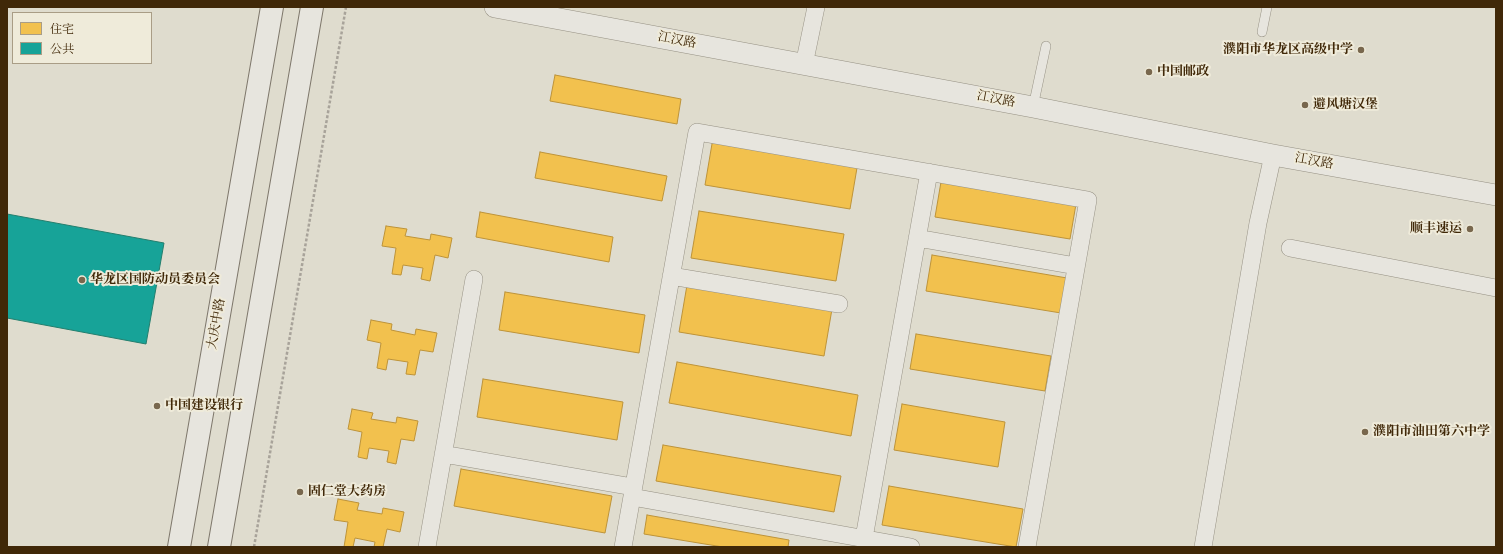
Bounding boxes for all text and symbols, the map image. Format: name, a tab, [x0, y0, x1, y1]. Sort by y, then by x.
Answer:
legend	[12, 12, 152, 64]
text: 住宅	[50, 22, 74, 37]
street label: 江汉路	[656, 30, 698, 52]
text: 公共	[50, 42, 74, 57]
place label: 濮阳市华龙区高级中学	[1223, 42, 1353, 58]
marker: 濮阳市华龙区高级中学	[1356, 45, 1366, 55]
place label: 中国邮政	[1157, 64, 1209, 80]
marker: 中国邮政	[1144, 67, 1154, 77]
street label: 江汉路	[975, 89, 1017, 111]
place label: 避风塘汉堡	[1313, 97, 1378, 113]
marker: 避风塘汉堡	[1300, 100, 1310, 110]
street label: 江汉路	[1293, 151, 1335, 173]
place label: 顺丰速运	[1410, 221, 1462, 237]
marker: 顺丰速运	[1465, 224, 1475, 234]
place label: 华龙区国防动员委员会	[90, 272, 220, 288]
marker: 华龙区国防动员委员会	[77, 275, 87, 285]
street label: 大庆中路	[205, 297, 229, 351]
place label: 中国建设银行	[165, 398, 243, 414]
marker: 中国建设银行	[152, 401, 162, 411]
place label: 濮阳市油田第六中学	[1373, 424, 1490, 440]
marker: 濮阳市油田第六中学	[1360, 427, 1370, 437]
place label: 固仁堂大药房	[308, 484, 386, 500]
marker: 固仁堂大药房	[295, 487, 305, 497]

